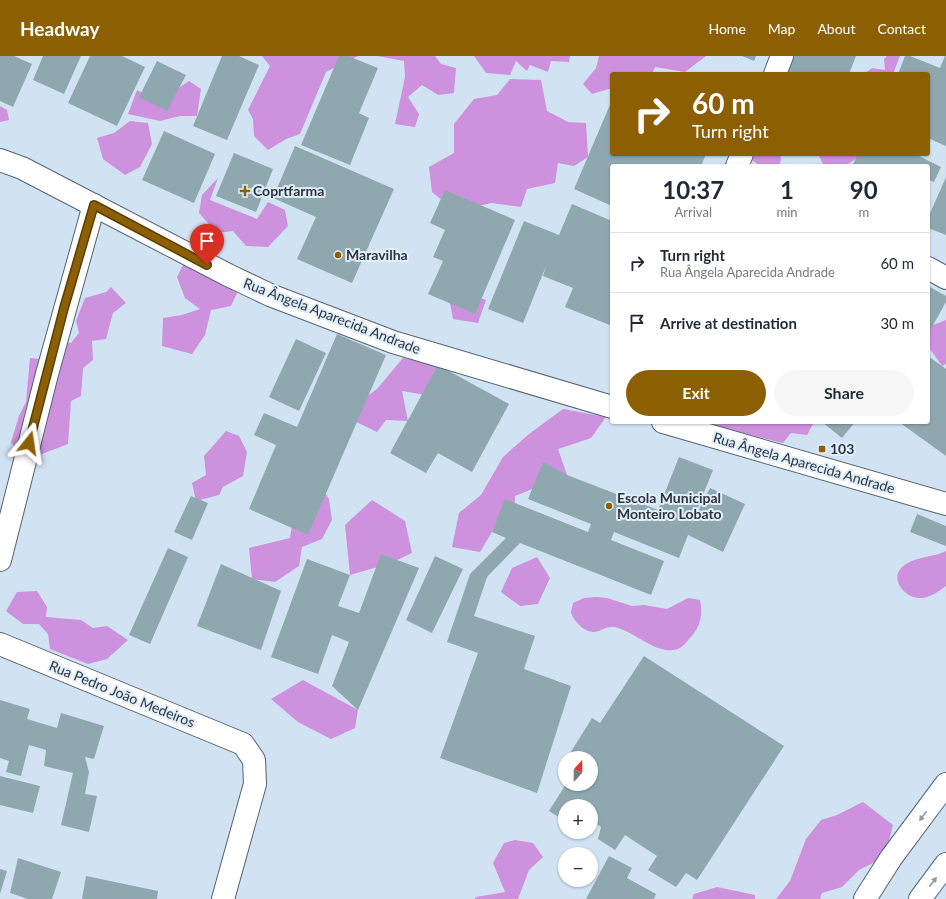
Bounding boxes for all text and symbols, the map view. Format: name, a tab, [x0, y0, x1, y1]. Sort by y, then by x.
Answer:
text: Headway	[20, 17, 99, 40]
text: Home	[708, 20, 746, 37]
text: Map	[768, 20, 795, 37]
text: About	[817, 20, 855, 37]
text: Contact	[877, 20, 926, 37]
text: 60 m	[692, 86, 755, 120]
icon: right	[626, 88, 678, 140]
text: Turn right	[692, 120, 769, 142]
text: 10:37	[662, 175, 724, 204]
text: 1	[780, 175, 794, 204]
text: 90	[850, 175, 878, 204]
place label: Coprtfarma	[253, 182, 324, 199]
marker: Coprtfarma	[240, 186, 250, 196]
text: Arrival	[675, 204, 712, 220]
text: min	[776, 204, 798, 220]
text: m	[858, 204, 869, 220]
pin	[190, 224, 224, 265]
icon: arrive	[196, 230, 218, 252]
place label: Maravilha	[346, 246, 408, 263]
text: Turn right	[660, 246, 725, 264]
marker: Maravilha	[333, 250, 343, 260]
icon: right	[626, 252, 648, 274]
text: 60 m	[880, 254, 914, 272]
text: Rua Ângela Aparecida Andrade	[660, 264, 835, 280]
street label: Rua Ângela Aparecida Andrade	[241, 274, 423, 357]
icon: arrive	[626, 312, 648, 334]
text: Arrive at destination	[660, 314, 797, 332]
text: 30 m	[880, 314, 914, 332]
button: Exit	[626, 370, 766, 416]
button: Share	[774, 370, 914, 416]
position arrow	[8, 422, 50, 464]
street label: Rua Ângela Aparecida Andrade	[711, 428, 897, 497]
place label: 103	[830, 440, 854, 457]
marker: 103	[817, 444, 827, 454]
place label: Escola Municipal Monteiro Lobato	[617, 489, 722, 522]
marker: Escola Municipal Monteiro Lobato	[604, 501, 614, 511]
street label: Rua Pedro João Medeiros	[47, 656, 198, 731]
north arrow	[558, 751, 598, 791]
map controls	[558, 751, 598, 887]
button: +	[558, 799, 598, 839]
one-way arrow	[919, 810, 927, 821]
button: −	[558, 847, 598, 887]
one-way arrow	[929, 876, 937, 887]

